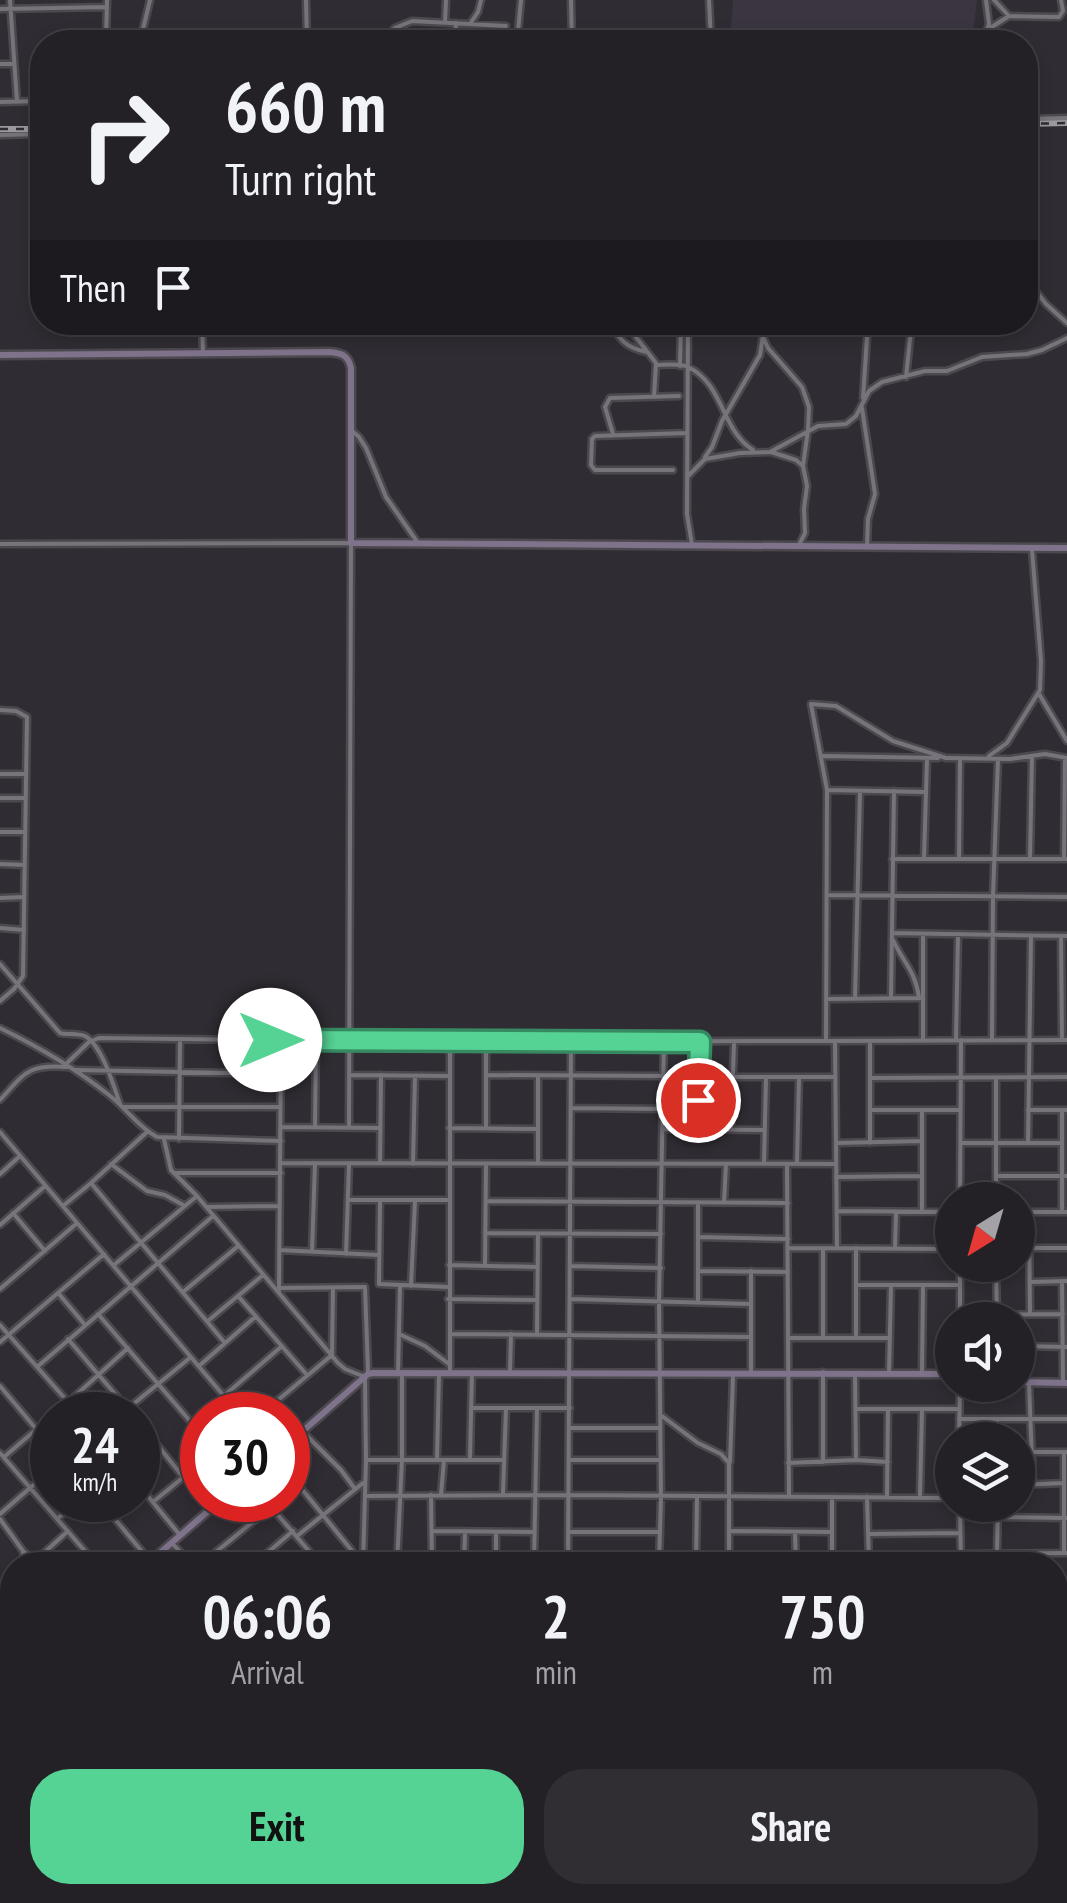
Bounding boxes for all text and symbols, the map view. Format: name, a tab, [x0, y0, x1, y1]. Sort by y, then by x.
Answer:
text: 660 m	[225, 61, 386, 151]
icon: right	[60, 70, 190, 200]
text: Turn right	[225, 149, 376, 207]
icon: arrive	[146, 260, 201, 315]
text: Then	[60, 263, 126, 312]
position arrow	[218, 988, 322, 1092]
pin	[656, 1058, 741, 1143]
icon: arrive	[671, 1073, 726, 1128]
north arrow	[935, 1182, 1035, 1282]
map controls	[935, 1182, 1035, 1522]
button: sound	[935, 1302, 1035, 1402]
speed limit sign: 30	[180, 1392, 310, 1522]
text: 24	[71, 1412, 119, 1477]
button: layers	[935, 1422, 1035, 1522]
text: km/h	[73, 1466, 117, 1498]
text: 06:06	[203, 1577, 332, 1655]
text: 2	[542, 1577, 570, 1655]
text: 750	[779, 1577, 865, 1655]
text: Arrival	[231, 1651, 304, 1693]
text: min	[535, 1651, 577, 1693]
text: m	[812, 1651, 833, 1693]
button: Exit	[30, 1769, 524, 1884]
button: Share	[544, 1769, 1038, 1884]

